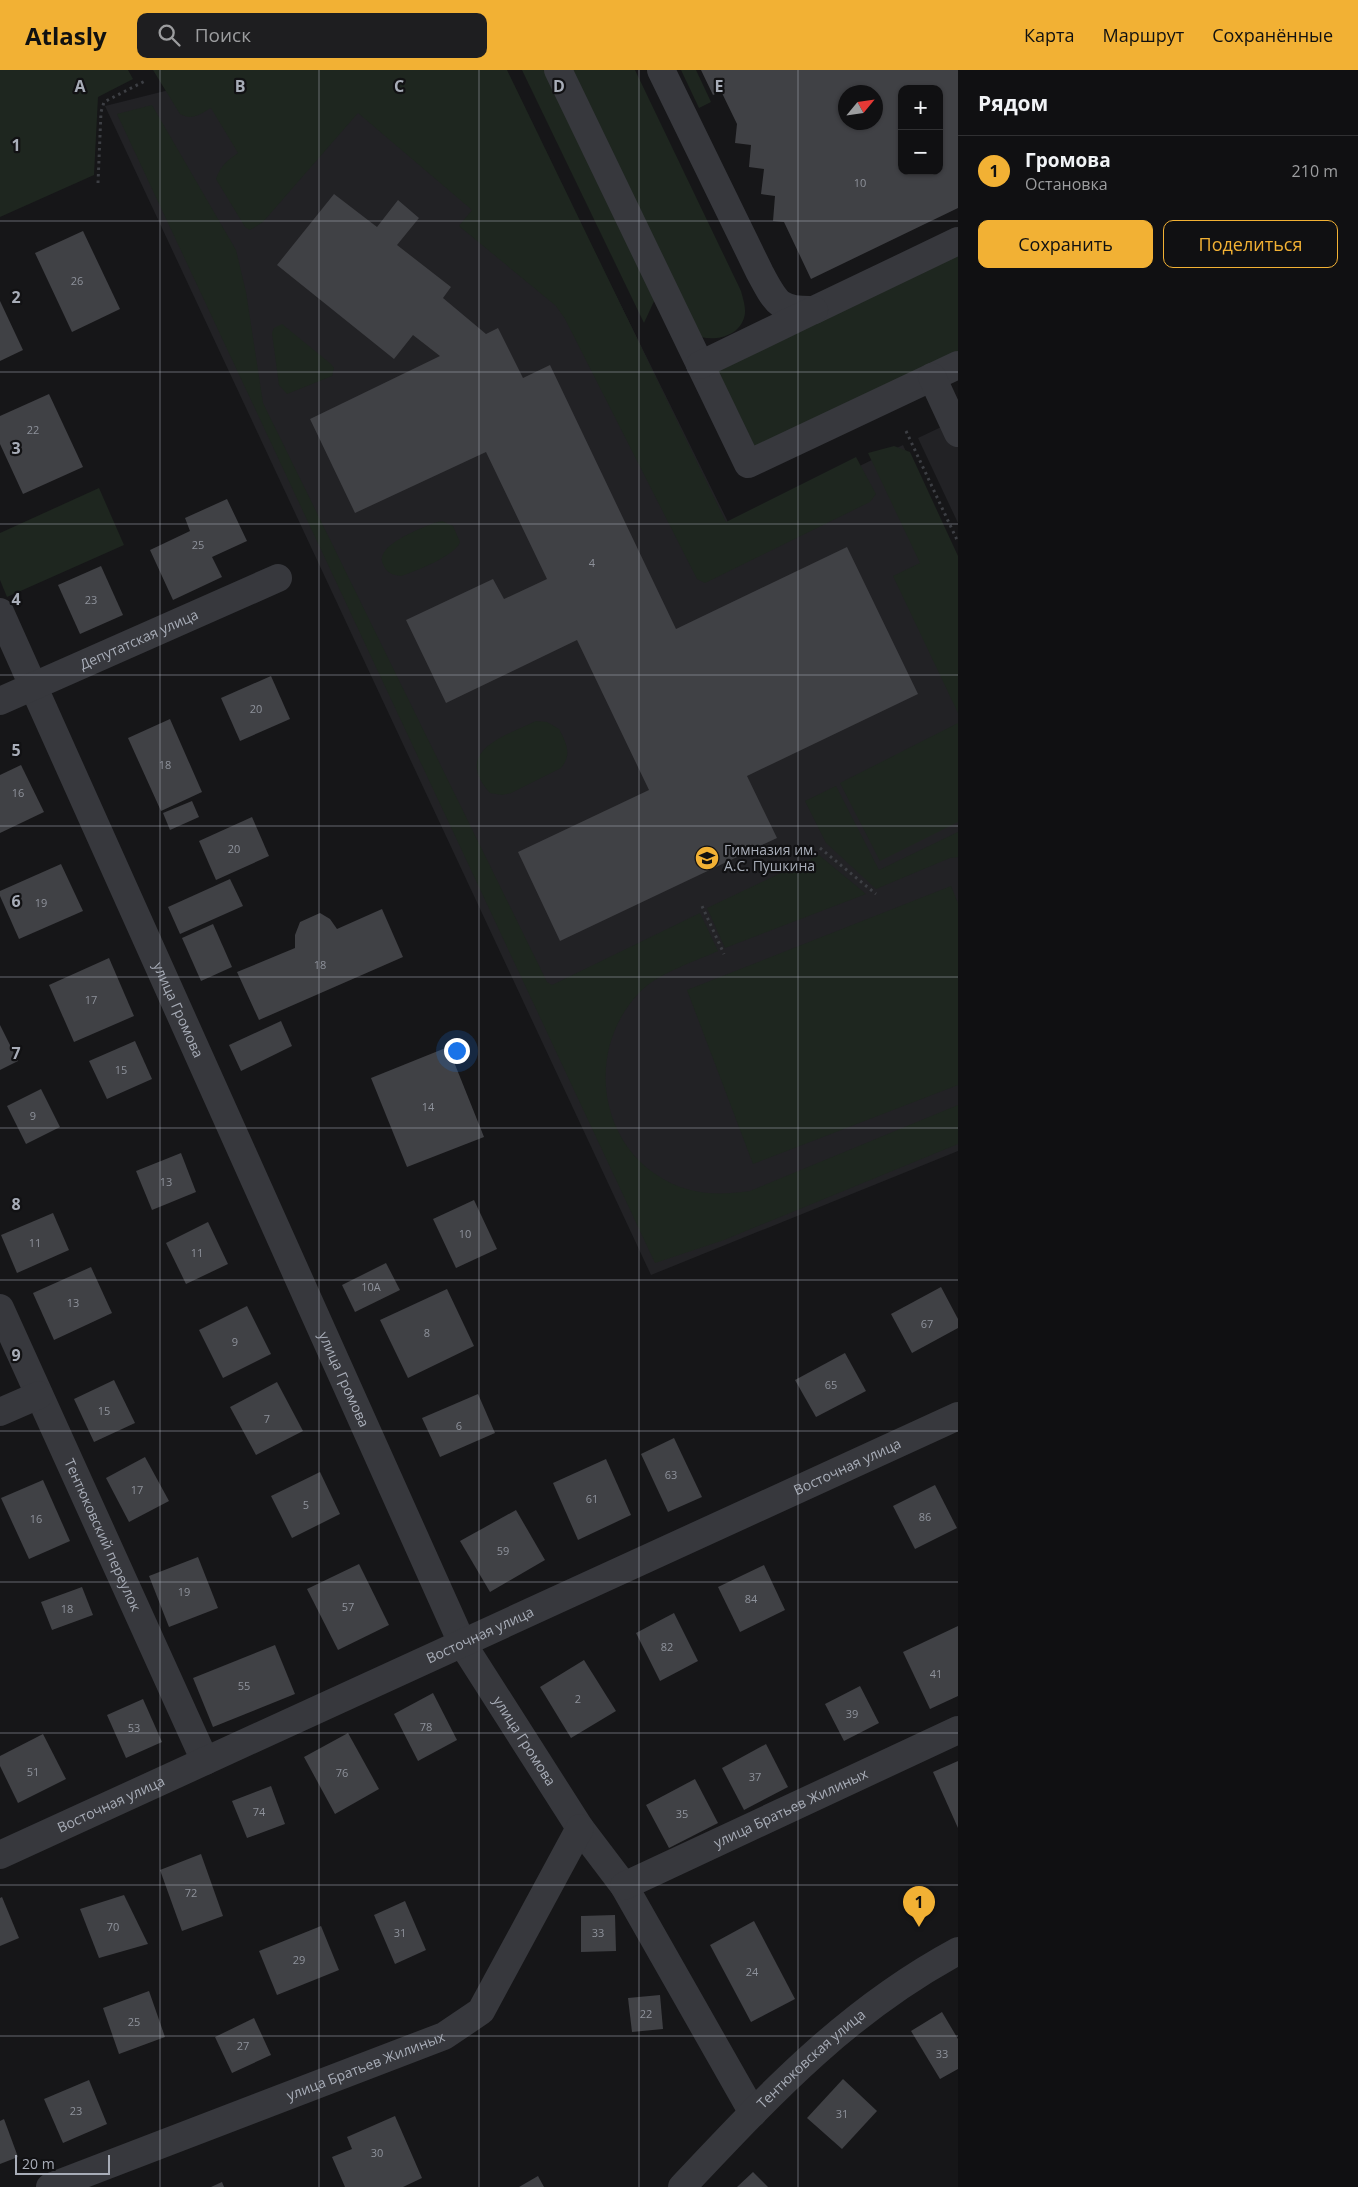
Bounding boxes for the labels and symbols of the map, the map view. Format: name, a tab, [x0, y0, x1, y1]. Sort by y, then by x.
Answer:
text: A	[74, 75, 86, 97]
text: B	[235, 75, 245, 97]
text: C	[394, 75, 404, 97]
text: D	[553, 75, 565, 97]
text: E	[715, 75, 724, 97]
north arrow	[838, 85, 883, 130]
text: 1	[11, 134, 21, 156]
house number: 10	[854, 175, 866, 190]
house number: 26	[71, 273, 83, 288]
text: 2	[11, 286, 21, 308]
house number: 22	[27, 422, 39, 437]
text: 3	[11, 437, 21, 459]
house number: 25	[192, 537, 204, 552]
house number: 4	[589, 555, 596, 570]
text: 4	[11, 588, 21, 610]
house number: 23	[85, 592, 97, 607]
street label: Депутатская улица	[77, 605, 201, 674]
house number: 20	[250, 701, 262, 716]
text: 5	[11, 739, 21, 761]
house number: 18	[159, 757, 171, 772]
house number: 16	[12, 785, 24, 800]
place label: Гимназия им. А.С. Пушкина	[724, 840, 817, 875]
house number: 20	[228, 841, 240, 856]
school or university icon: Гимназия им. А.С. Пушкина	[694, 845, 720, 871]
text: 6	[11, 890, 21, 912]
house number: 19	[35, 895, 47, 910]
house number: 18	[314, 957, 326, 972]
street label: улица Громова	[149, 959, 208, 1061]
house number: 17	[85, 992, 97, 1007]
your location	[444, 1038, 470, 1064]
text: 7	[11, 1042, 21, 1064]
house number: 15	[115, 1062, 127, 1077]
house number: 14	[422, 1099, 435, 1114]
house number: 9	[30, 1108, 36, 1123]
house number: 13	[160, 1174, 172, 1189]
text: 8	[11, 1193, 21, 1215]
house number: 10	[459, 1226, 471, 1241]
house number: 11	[29, 1235, 41, 1250]
house number: 11	[191, 1245, 203, 1260]
house number: 10А	[361, 1279, 381, 1294]
house number: 13	[67, 1295, 79, 1310]
house number: 67	[921, 1316, 933, 1331]
house number: 8	[424, 1325, 430, 1340]
street label: улица Громова	[315, 1328, 374, 1430]
house number: 9	[232, 1334, 238, 1349]
text: 9	[11, 1344, 21, 1366]
house number: 65	[825, 1377, 837, 1392]
house number: 15	[98, 1403, 110, 1418]
house number: 7	[264, 1411, 270, 1426]
house number: 6	[456, 1418, 462, 1433]
street label: Восточная улица	[790, 1433, 904, 1499]
street label: Тентюковский переулок	[60, 1455, 146, 1615]
house number: 63	[665, 1467, 677, 1482]
house number: 17	[131, 1482, 143, 1497]
house number: 61	[586, 1491, 598, 1506]
house number: 5	[303, 1497, 309, 1512]
house number: 86	[919, 1509, 931, 1524]
house number: 16	[30, 1511, 42, 1526]
house number: 59	[497, 1543, 509, 1558]
house number: 19	[178, 1584, 190, 1599]
house number: 84	[745, 1591, 758, 1606]
house number: 57	[342, 1599, 354, 1614]
house number: 18	[61, 1601, 73, 1616]
street label: Восточная улица	[423, 1602, 537, 1667]
house number: 82	[661, 1639, 673, 1654]
house number: 41	[930, 1666, 942, 1681]
house number: 55	[238, 1678, 250, 1693]
house number: 2	[575, 1691, 581, 1706]
street label: улица Громова	[489, 1692, 561, 1789]
house number: 39	[846, 1706, 858, 1721]
house number: 78	[420, 1719, 432, 1734]
house number: 53	[128, 1720, 140, 1735]
street label: улица Братьев Жилиных	[710, 1763, 871, 1852]
house number: 51	[27, 1764, 39, 1779]
house number: 76	[336, 1765, 348, 1780]
house number: 37	[749, 1769, 761, 1784]
street label: Восточная улица	[54, 1771, 167, 1837]
house number: 74	[253, 1804, 266, 1819]
house number: 35	[676, 1806, 688, 1821]
house number: 72	[185, 1885, 197, 1900]
pin: 1	[903, 1886, 935, 1927]
house number: 70	[107, 1919, 119, 1934]
house number: 31	[394, 1925, 406, 1940]
house number: 33	[592, 1925, 604, 1940]
house number: 29	[293, 1952, 305, 1967]
house number: 24	[746, 1964, 759, 1979]
street label: Тентюковская улица	[752, 2005, 869, 2112]
house number: 22	[640, 2006, 652, 2021]
house number: 25	[128, 2014, 140, 2029]
street label: улица Братьев Жилиных	[284, 2026, 448, 2105]
house number: 27	[237, 2038, 249, 2053]
house number: 33	[936, 2046, 948, 2061]
house number: 23	[70, 2103, 82, 2118]
house number: 31	[836, 2106, 848, 2121]
house number: 30	[371, 2145, 383, 2160]
scale bar	[15, 2152, 110, 2175]

